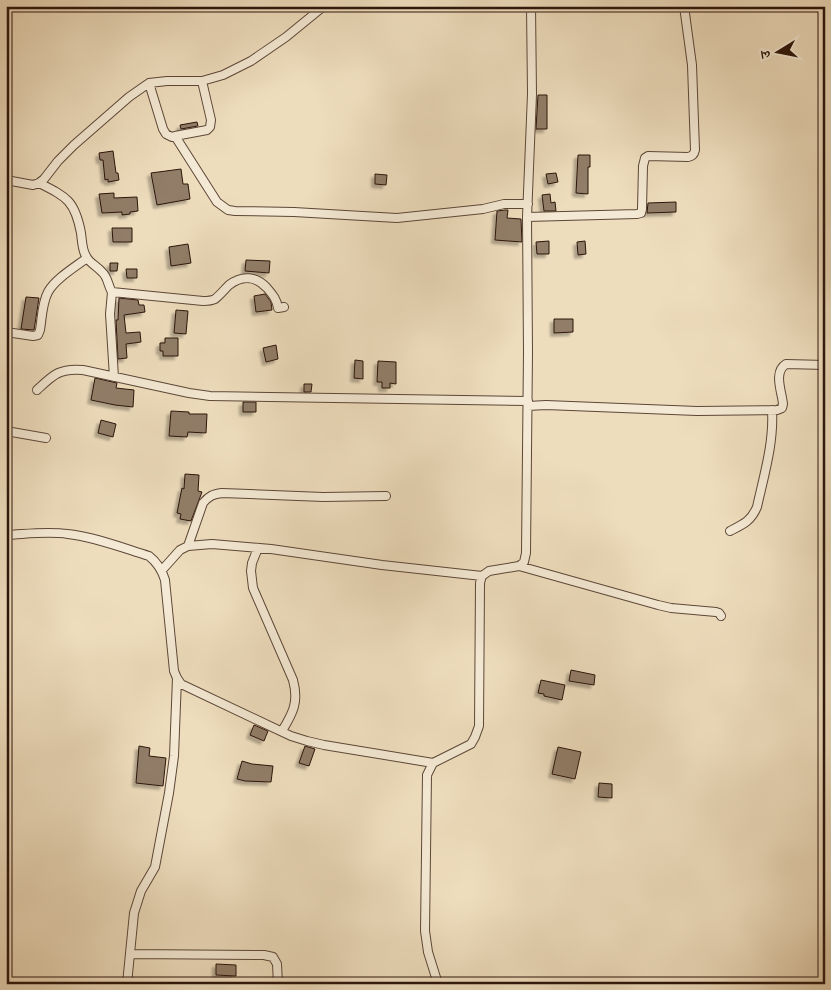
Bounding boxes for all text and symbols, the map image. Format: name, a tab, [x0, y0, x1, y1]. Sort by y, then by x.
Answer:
north arrow	[754, 28, 804, 78]
text: उ	[757, 48, 775, 60]

